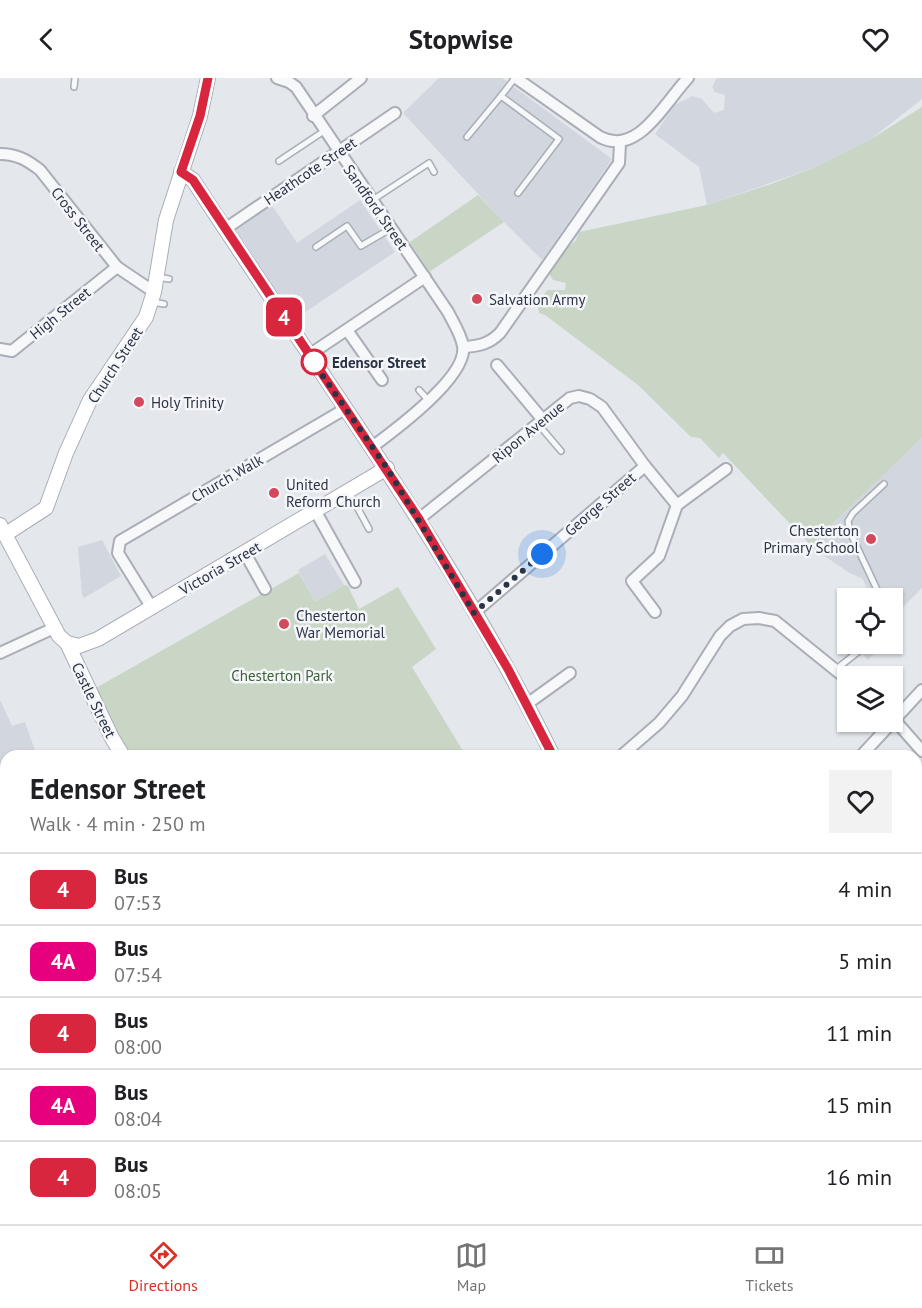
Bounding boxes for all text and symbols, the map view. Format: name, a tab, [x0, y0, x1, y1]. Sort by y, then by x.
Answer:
text: Stopwise	[409, 22, 513, 56]
icon: back	[30, 23, 63, 56]
icon: heart	[859, 23, 892, 56]
street label: Heathcote Street	[260, 133, 360, 209]
street label: Sandford Street	[340, 161, 412, 253]
street label: Cross Street	[47, 183, 109, 255]
street label: High Street	[26, 283, 94, 343]
place label: Salvation Army	[489, 290, 585, 309]
marker: Salvation Army	[470, 292, 484, 306]
line badge: 4	[264, 298, 304, 336]
text: 4	[278, 304, 290, 331]
street label: Church Street	[83, 323, 147, 407]
marker: Edensor Street	[301, 349, 327, 375]
place label: Edensor Street	[332, 353, 427, 372]
place label: Holy Trinity	[151, 393, 224, 412]
marker: Holy Trinity	[132, 395, 146, 409]
street label: Ripon Avenue	[488, 397, 568, 467]
street label: Church Walk	[188, 450, 267, 506]
street label: George Street	[561, 468, 639, 540]
place label: United Reform Church	[286, 475, 381, 511]
marker: United Reform Church	[267, 486, 281, 500]
place label: Chesterton Primary School	[763, 521, 860, 557]
marker: Chesterton Primary School	[864, 532, 878, 546]
street label: Victoria Street	[175, 537, 264, 600]
your location	[527, 539, 557, 569]
map controls	[837, 588, 903, 732]
button: locate	[837, 588, 903, 654]
place label: Chesterton War Memorial	[296, 606, 386, 642]
marker: Chesterton War Memorial	[277, 617, 291, 631]
street label: Castle Street	[68, 659, 120, 741]
park label: Chesterton Park	[231, 666, 334, 685]
button: layers	[837, 666, 903, 732]
text: Edensor Street	[30, 770, 205, 807]
button: heart	[829, 770, 892, 833]
text: Walk · 4 min · 250 m	[30, 811, 206, 837]
text: Bus	[114, 862, 148, 890]
text: 4 min	[838, 875, 892, 903]
text: 4	[57, 876, 69, 903]
text: 07:53	[114, 890, 162, 916]
text: Bus	[114, 934, 148, 962]
text: 5 min	[838, 947, 892, 975]
text: 4A	[51, 948, 75, 975]
text: 07:54	[114, 962, 162, 988]
text: Bus	[114, 1006, 148, 1034]
text: 11 min	[826, 1019, 892, 1047]
text: 4	[57, 1020, 69, 1047]
text: 08:00	[114, 1034, 162, 1060]
text: Bus	[114, 1078, 148, 1106]
text: 15 min	[826, 1091, 892, 1119]
text: 4A	[51, 1092, 75, 1119]
text: 08:04	[114, 1106, 162, 1132]
text: Bus	[114, 1150, 148, 1178]
text: 16 min	[826, 1163, 892, 1191]
text: 4	[57, 1164, 69, 1191]
text: 08:05	[114, 1178, 162, 1204]
tab: Directions	[129, 1239, 198, 1295]
tab: Map	[455, 1239, 488, 1295]
tab: Tickets	[745, 1239, 793, 1295]

